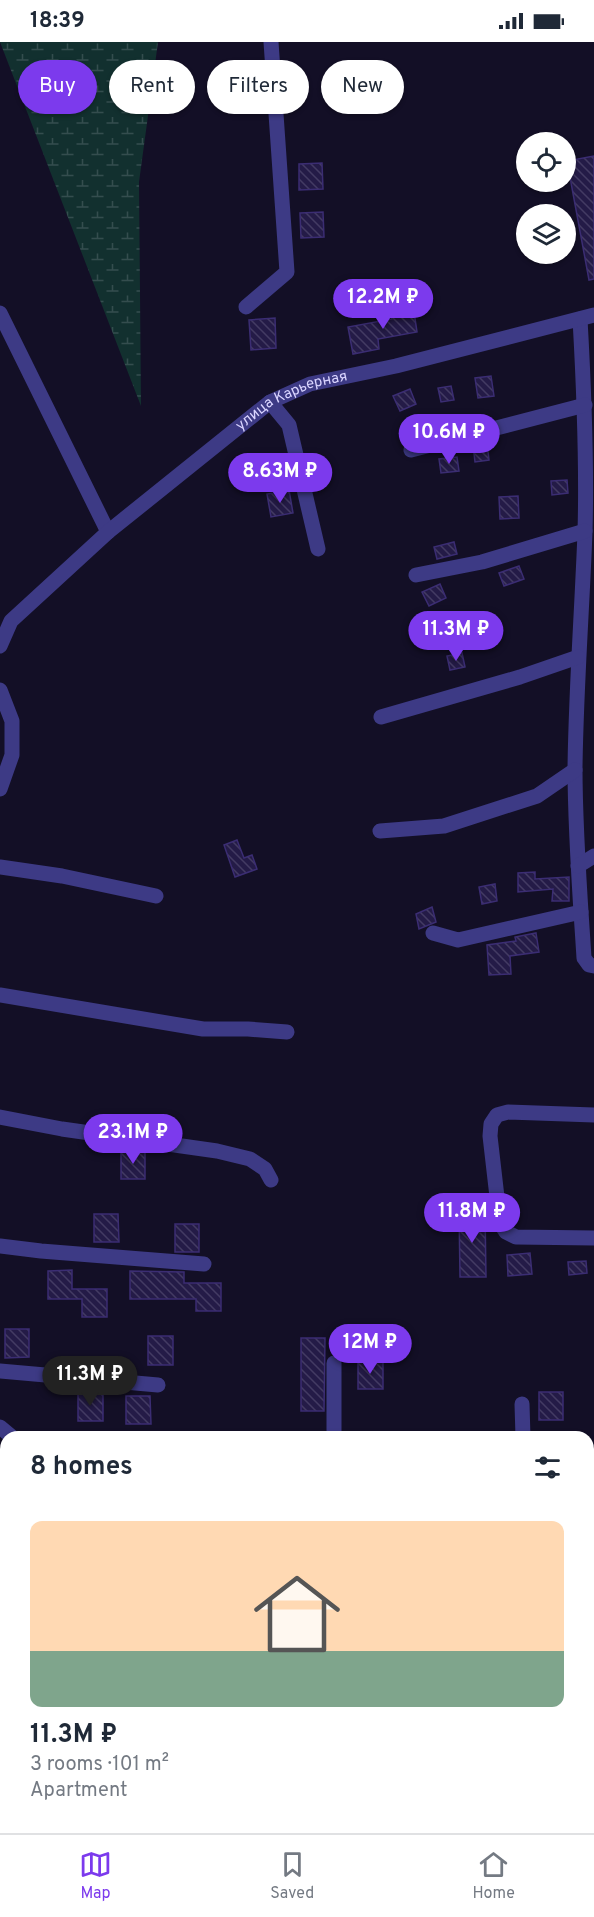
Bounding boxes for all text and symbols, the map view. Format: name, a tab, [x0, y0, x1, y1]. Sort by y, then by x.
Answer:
text: 18:39	[30, 8, 85, 35]
chip: Buy	[18, 60, 97, 114]
chip: Rent	[109, 60, 195, 114]
chip: Filters	[207, 60, 309, 114]
chip: New	[321, 60, 404, 114]
map controls	[516, 132, 576, 264]
button: locate	[516, 132, 576, 192]
button: layers	[516, 204, 576, 264]
pin: 12.2M ₽	[328, 279, 438, 330]
text: 12.2M ₽	[347, 285, 419, 311]
street label: улица Карьерная	[232, 367, 349, 435]
pin: 10.6M ₽	[394, 414, 504, 465]
text: 10.6M ₽	[413, 420, 485, 446]
pin: 8.63M ₽	[225, 453, 335, 504]
text: 8.63M ₽	[242, 459, 318, 485]
pin: 11.3M ₽	[401, 611, 511, 662]
text: 11.3M ₽	[422, 617, 490, 643]
pin: 23.1M ₽	[78, 1114, 188, 1165]
text: 23.1M ₽	[98, 1120, 168, 1146]
pin: 11.8M ₽	[417, 1193, 527, 1244]
text: 11.8M ₽	[438, 1199, 506, 1225]
pin: 12M ₽	[328, 1324, 412, 1375]
text: 12M ₽	[343, 1330, 397, 1356]
pin: 11.3M ₽	[35, 1356, 145, 1407]
text: 11.3M ₽	[56, 1362, 124, 1388]
text: 8 homes	[30, 1451, 133, 1484]
icon: filters	[531, 1451, 564, 1484]
icon: home	[243, 1560, 351, 1668]
text: 11.3M ₽	[30, 1719, 117, 1752]
text: 3 rooms · 101 m²	[30, 1752, 169, 1778]
text: Apartment	[30, 1778, 128, 1804]
tab: Map	[79, 1848, 112, 1904]
tab: Saved	[270, 1848, 314, 1904]
tab: Home	[472, 1848, 515, 1904]

